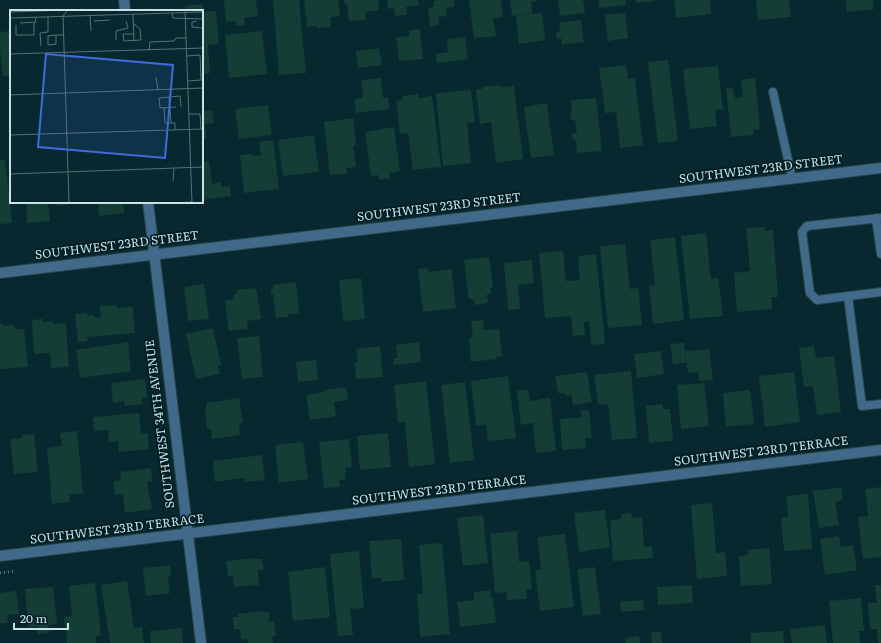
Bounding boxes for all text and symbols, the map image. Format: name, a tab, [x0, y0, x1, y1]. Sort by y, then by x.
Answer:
inset map	[10, 10, 203, 203]
street label: SOUTHWEST 23RD STREET	[678, 149, 844, 187]
street label: SOUTHWEST 23RD STREET	[356, 187, 522, 225]
street label: SOUTHWEST 23RD STREET	[34, 225, 200, 263]
street label: SOUTHWEST 34TH AVENUE	[140, 338, 178, 509]
street label: SOUTHWEST 23RD TERRACE	[673, 430, 849, 470]
street label: SOUTHWEST 23RD TERRACE	[351, 469, 527, 509]
street label: SOUTHWEST 23RD TERRACE	[29, 508, 205, 548]
scale bar	[14, 605, 68, 631]
text: 20 m	[20, 609, 47, 627]

